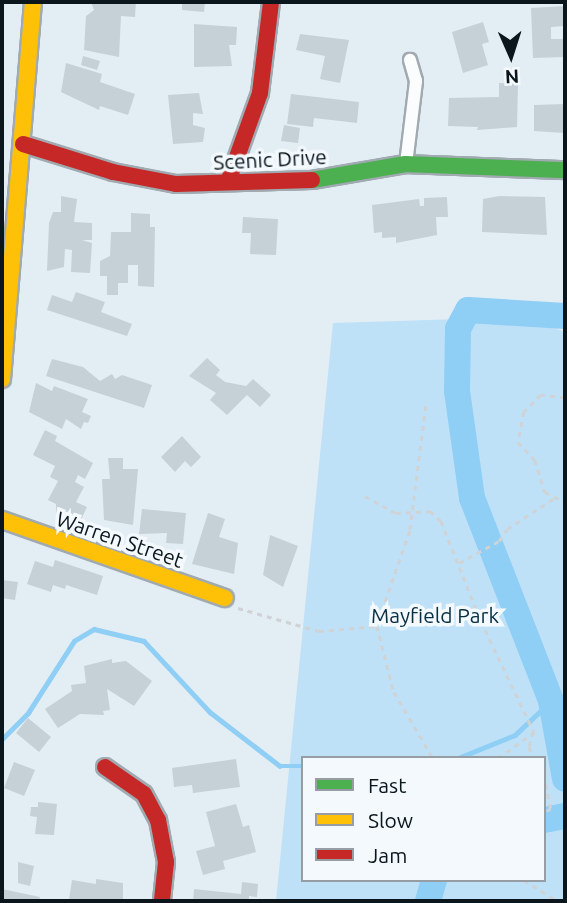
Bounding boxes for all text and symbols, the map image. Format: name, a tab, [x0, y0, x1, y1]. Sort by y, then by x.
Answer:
north arrow	[476, 21, 546, 91]
text: N	[504, 66, 520, 88]
street label: Scenic Drive	[213, 143, 327, 175]
street label: Warren Street	[53, 505, 187, 573]
park label: Mayfield Park	[371, 602, 499, 628]
legend	[301, 756, 546, 882]
text: Fast	[368, 773, 406, 797]
text: Slow	[368, 808, 413, 832]
text: Jam	[368, 843, 407, 867]

